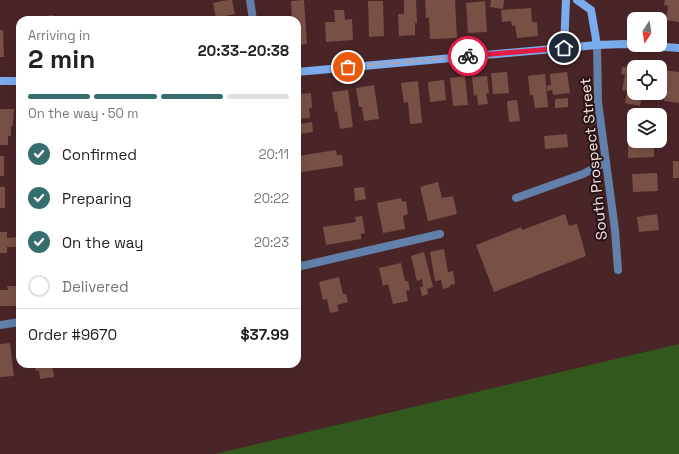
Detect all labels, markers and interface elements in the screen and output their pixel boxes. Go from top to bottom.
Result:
north arrow [627,12,667,52]
map controls [627,12,667,148]
text: Arriving in [28,27,90,44]
pin [547,31,581,65]
courier [448,36,488,76]
icon: home [553,37,575,59]
text: 20:33–20:38 [198,41,289,60]
text: 2 min [28,42,95,76]
icon: bike [457,45,479,67]
pin [331,50,365,84]
icon: bag [337,56,359,78]
button: locate [627,60,667,100]
street label: South Prospect Street [575,77,611,241]
text: On the way · 50 m [28,105,138,122]
button: layers [627,108,667,148]
icon: check [28,143,50,165]
text: Confirmed [62,145,137,164]
text: 20:11 [259,146,289,163]
icon: check [28,187,50,209]
text: Preparing [62,189,132,208]
text: 20:22 [254,190,289,207]
icon: check [28,231,50,253]
text: On the way [62,233,143,252]
text: 20:23 [254,234,289,251]
text: Delivered [62,277,129,296]
text: Order #9670 [28,325,117,344]
text: $37.99 [241,325,289,344]

